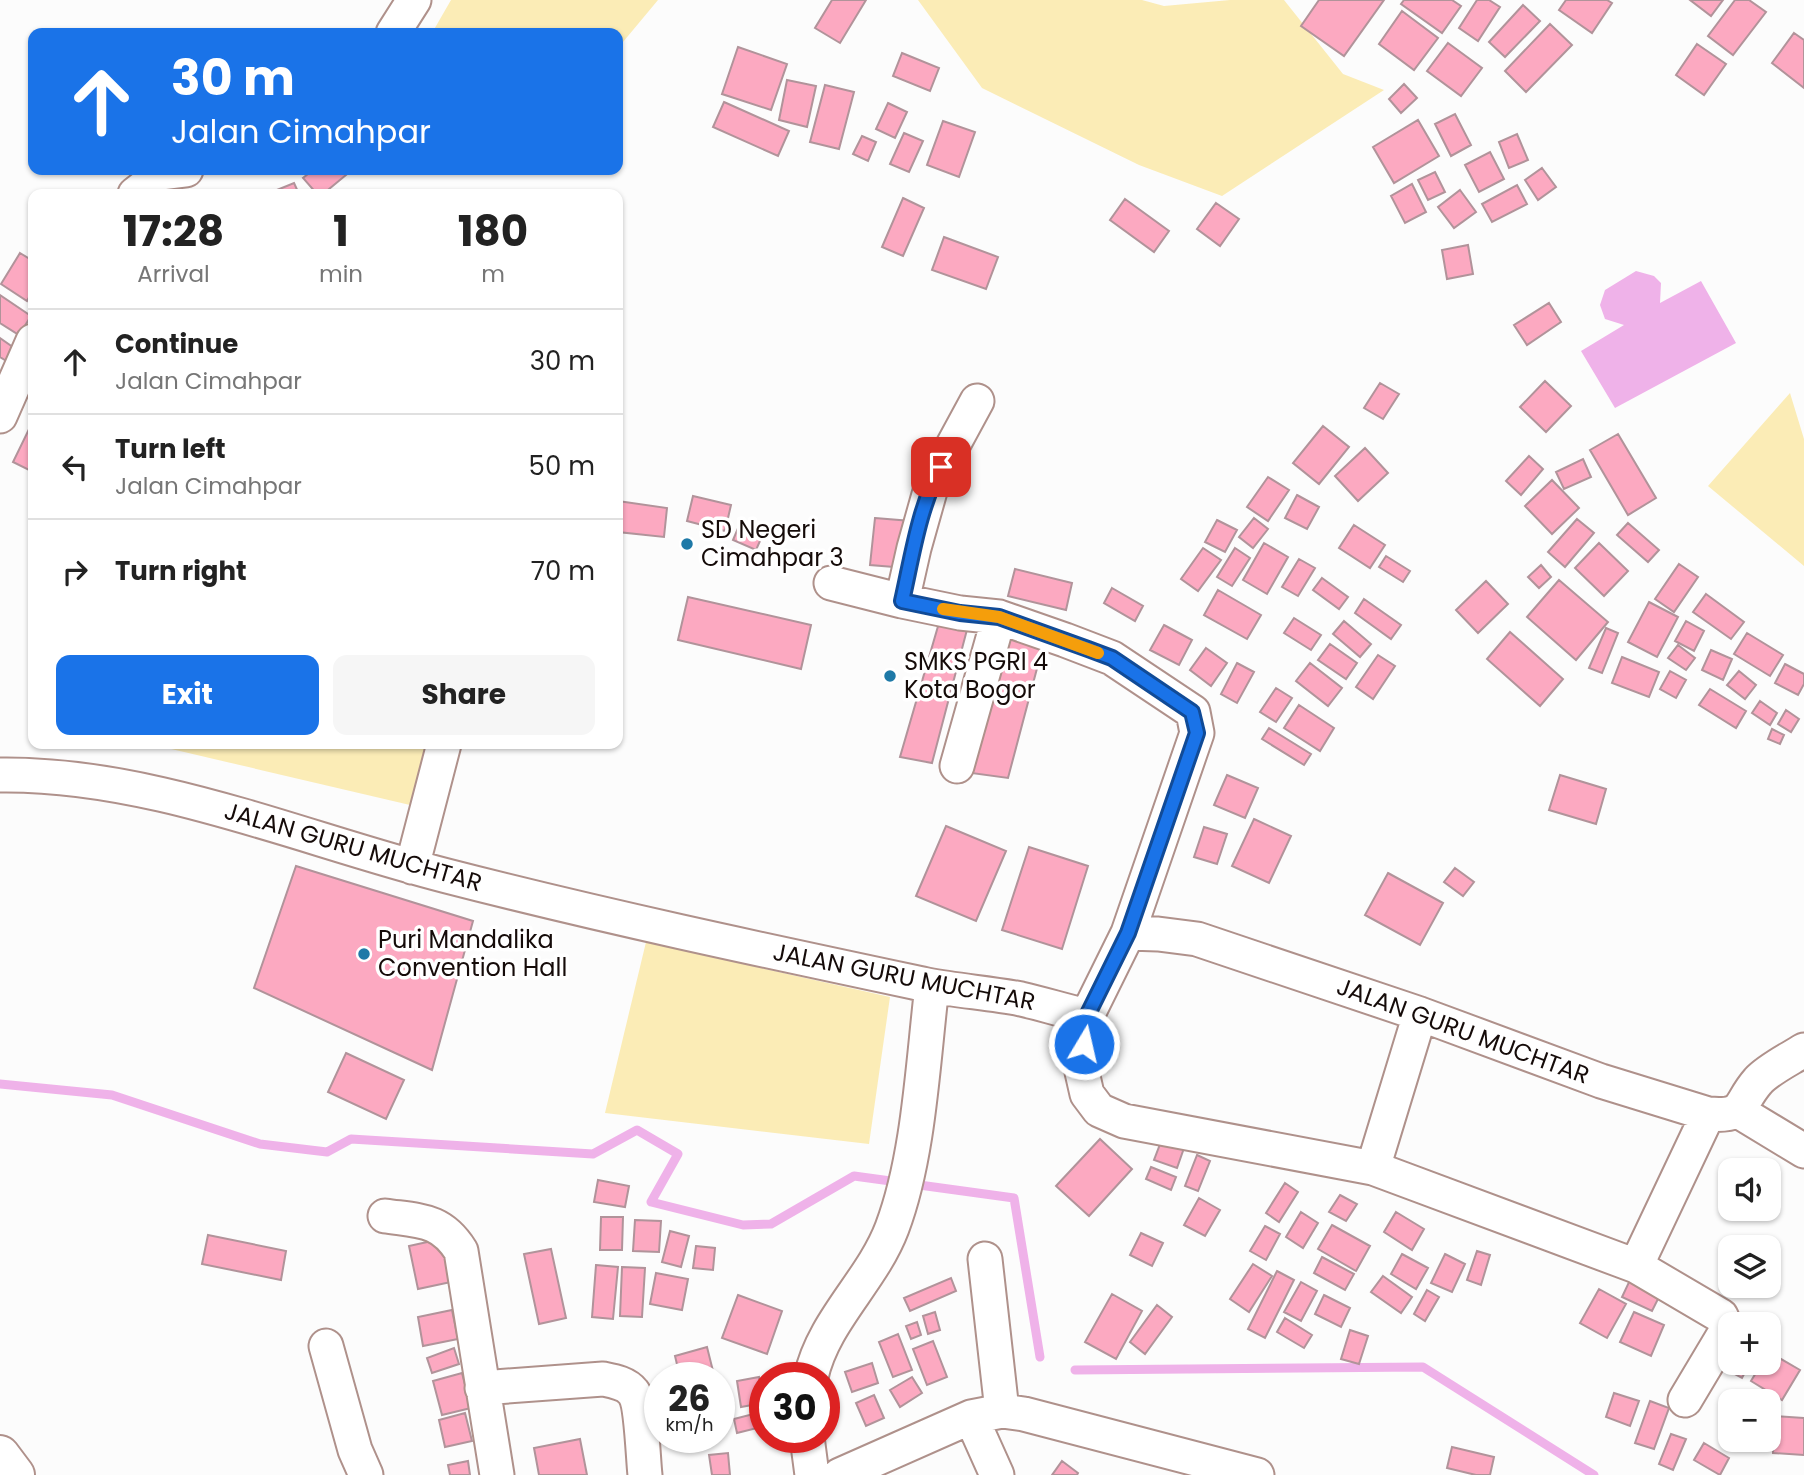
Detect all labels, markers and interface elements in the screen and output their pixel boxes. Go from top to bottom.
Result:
text: 30 m [171,44,295,112]
icon: ahead [56,56,147,147]
text: Jalan Cimahpar [171,109,431,154]
text: 17:28 [123,202,224,261]
text: 1 [333,202,349,261]
text: 180 [458,202,528,261]
text: Arrival [137,258,210,290]
text: min [319,258,363,290]
text: m [481,258,505,290]
text: Continue [115,326,238,362]
icon: ahead [56,343,94,381]
text: 30 m [530,343,595,379]
text: Jalan Cimahpar [115,365,302,397]
text: Turn left [115,431,226,467]
pin [911,437,971,497]
icon: left [56,448,94,486]
text: 50 m [529,448,595,484]
icon: arrive [922,448,960,486]
text: Jalan Cimahpar [115,470,302,502]
place label: SD Negeri Cimahpar 3 [701,513,844,574]
marker: SD Negeri Cimahpar 3 [679,536,695,552]
icon: right [56,553,94,591]
text: Turn right [115,553,247,589]
text: 70 m [531,553,595,589]
place label: SMKS PGRI 4 Kota Bogor [904,645,1048,706]
button: Exit [56,655,319,735]
button: Share [333,655,595,735]
marker: SMKS PGRI 4 Kota Bogor [882,668,898,684]
street label: JALAN GURU MUCHTAR [220,794,486,899]
place label: Puri Mandalika Convention Hall [378,923,567,984]
street label: JALAN GURU MUCHTAR [770,935,1038,1018]
marker: Puri Mandalika Convention Hall [356,946,372,962]
street label: JALAN GURU MUCHTAR [1332,969,1594,1092]
position arrow [1047,1007,1121,1081]
map controls [1718,1158,1781,1452]
button: sound [1718,1158,1781,1221]
button: layers [1718,1235,1781,1298]
button: + [1718,1312,1781,1375]
speed limit sign: 30 [749,1362,840,1453]
text: 26 [668,1374,711,1423]
button: − [1718,1389,1781,1452]
text: km/h [666,1412,713,1437]

